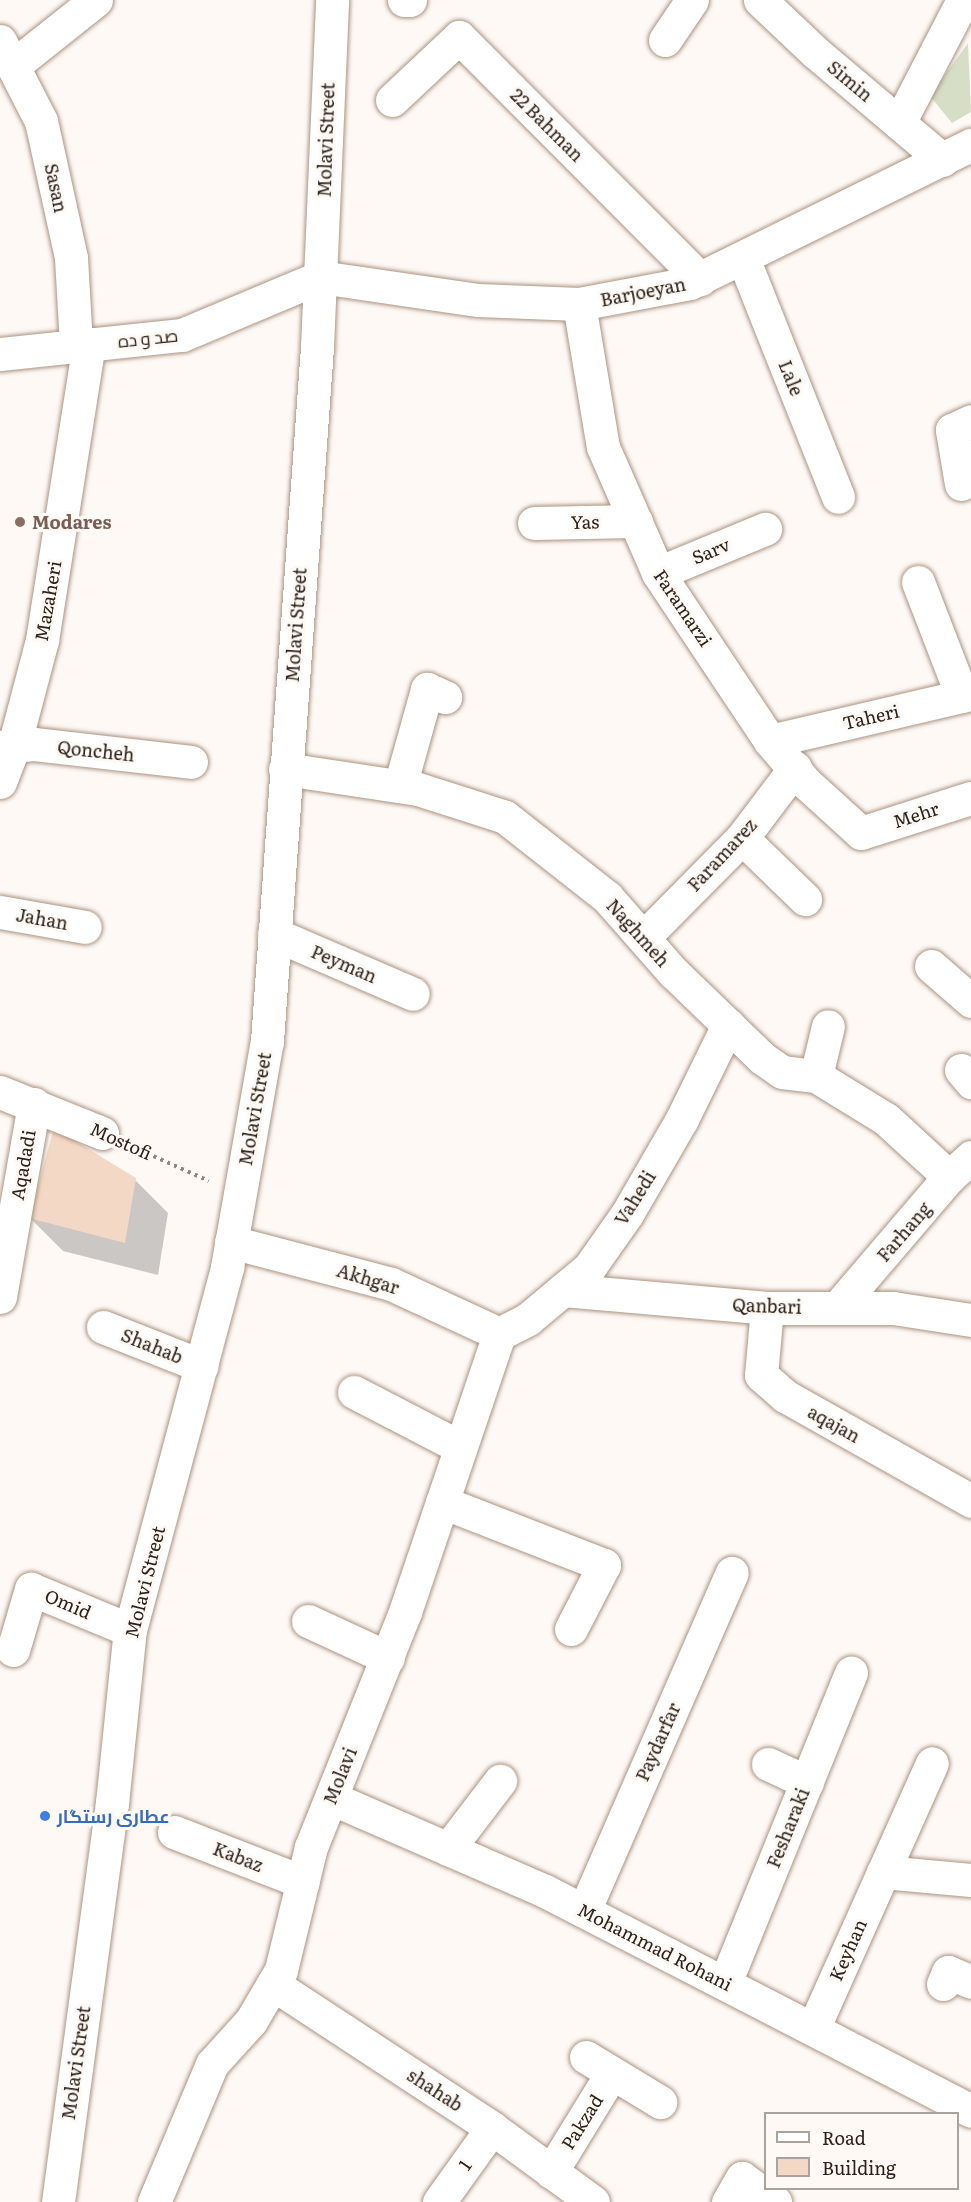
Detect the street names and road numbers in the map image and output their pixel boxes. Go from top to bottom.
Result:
street label: Simin [823,56,877,106]
street label: Molavi Street [313,82,339,198]
street label: 22 Bahman [506,84,588,166]
street label: Sasan [40,161,72,215]
street label: Barjoeyan [598,273,688,311]
street label: صد و ده [117,324,179,352]
street label: Lale [774,357,808,399]
street label: Yas [570,511,600,533]
street label: Sarv [689,533,733,569]
street label: Mazaheri [30,559,66,643]
street label: Faramarzi [649,565,717,651]
street label: Molavi Street [281,567,311,683]
street label: Taheri [841,700,901,734]
street label: Qoncheh [56,736,136,766]
street label: Mehr [890,797,942,833]
street label: Faramarez [683,814,761,896]
street label: Naghmeh [602,895,674,971]
street label: Jahan [14,904,70,934]
street label: Peyman [308,941,380,987]
street label: Molavi Street [234,1051,276,1167]
street label: Mostofi [87,1118,155,1164]
street label: Aqadadi [6,1128,40,1202]
street label: Vahedi [610,1167,660,1229]
street label: Farhang [872,1198,936,1266]
street label: Akhgar [334,1259,402,1299]
street label: Qanbari [732,1294,802,1318]
street label: Shahab [118,1324,186,1368]
street label: aqajan [804,1401,864,1447]
street label: Molavi Street [121,1524,169,1640]
street label: Omid [42,1585,94,1623]
street label: Paydarfar [631,1699,685,1785]
street label: Molavi [319,1744,361,1808]
street label: Fesharaki [762,1785,814,1871]
street label: Kabaz [210,1838,266,1876]
street label: Mohammad Rohani [574,1899,736,1995]
street label: Keyhan [825,1916,871,1984]
street label: Molavi Street [57,2005,95,2121]
street label: shahab [403,2064,467,2116]
street label: Pakzad [557,2090,607,2154]
street label: 1 [454,2156,476,2174]

